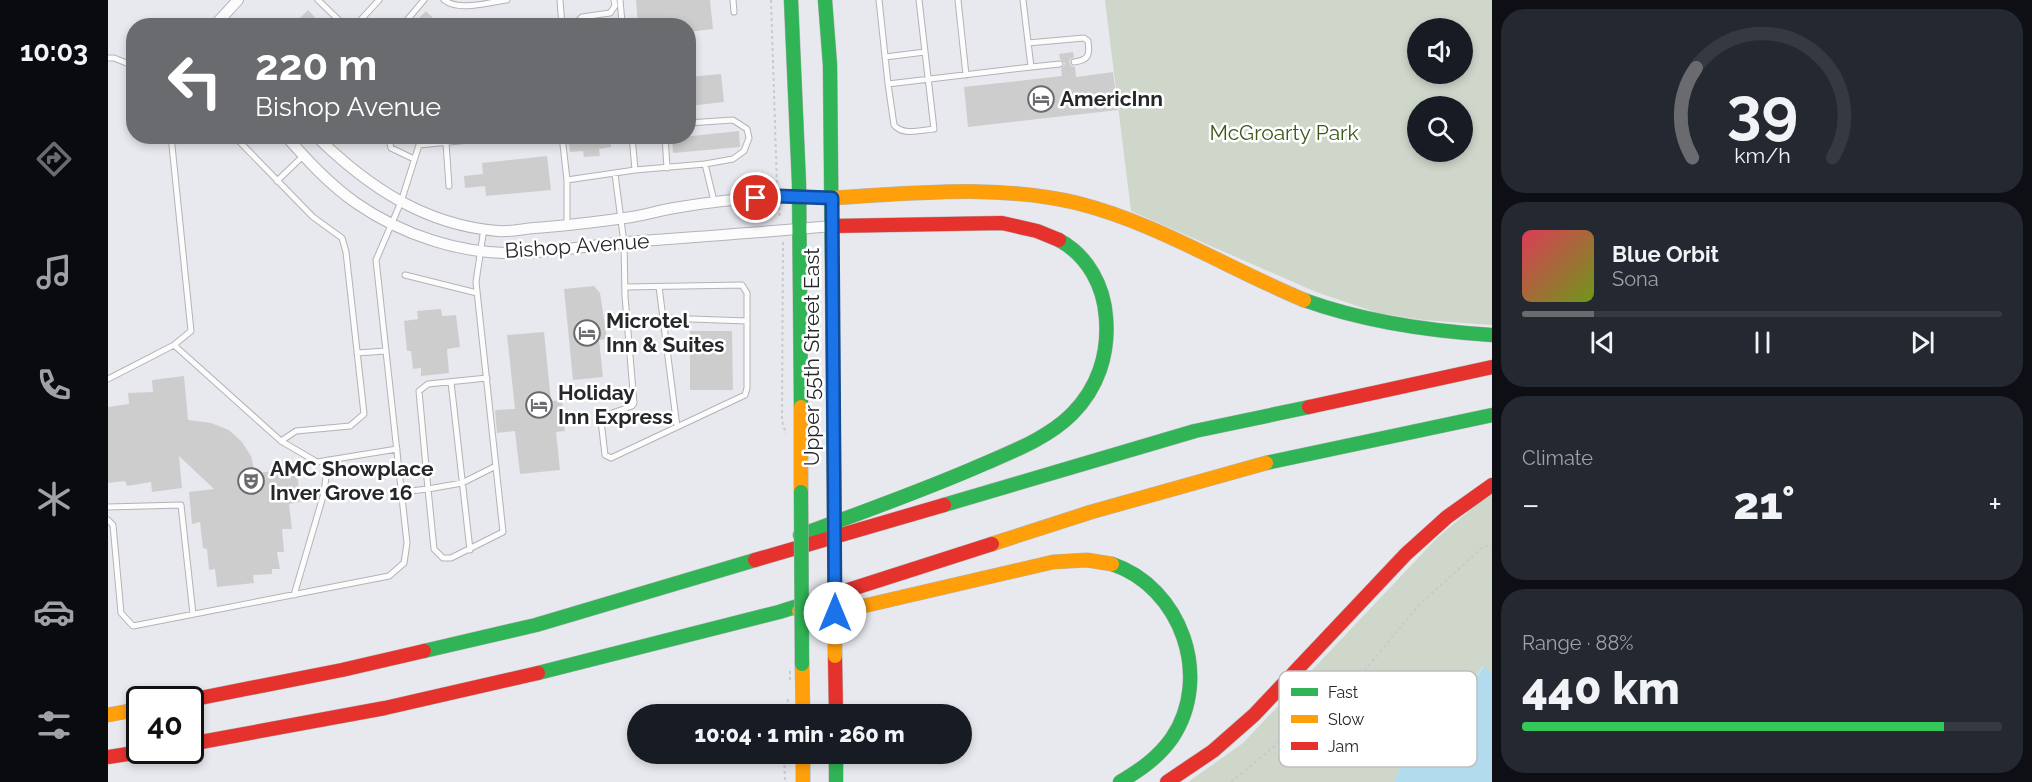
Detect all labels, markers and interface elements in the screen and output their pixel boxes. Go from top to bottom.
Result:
map controls [1407,18,1473,162]
button: sound [1407,18,1473,84]
text: 10:03 [20,36,88,67]
text: 220 m [255,41,377,90]
icon: left [156,42,234,120]
text: 39 [1726,73,1798,147]
hotel icon: AmericInn [1026,84,1056,114]
place label: AmericInn [1060,86,1163,111]
text: Bishop Avenue [255,91,441,122]
button: search [1407,96,1473,162]
park label: McGroarty Park [1209,120,1359,145]
icon: directions [33,138,75,180]
text: km/h [1734,144,1790,169]
pin [730,172,781,223]
icon: arrive [739,181,772,214]
street label: Bishop Avenue [504,228,650,263]
text: Blue Orbit [1612,241,1719,267]
street label: Upper 55th Street East [799,248,824,466]
icon: music [33,251,75,293]
text: Sona [1612,267,1659,291]
place label: Microtel Inn & Suites [606,308,724,357]
hotel icon: Microtel Inn & Suites [572,318,602,348]
icon: previous [1586,326,1619,359]
icon: pause [1746,326,1779,359]
icon: next [1906,326,1939,359]
icon: phone [33,364,75,406]
place label: Holiday Inn Express [558,380,673,429]
hotel icon: Holiday Inn Express [524,390,554,420]
text: Climate [1522,446,1593,470]
place label: AMC Showplace Inver Grove 16 [270,456,434,505]
theatre icon: AMC Showplace Inver Grove 16 [236,466,266,496]
text: 21° [1733,477,1795,530]
icon: climate [33,478,75,520]
text: − [1522,485,1540,524]
text: + [1988,485,2002,524]
position arrow [803,581,867,645]
icon: car [33,591,75,633]
text: Range · 88% [1522,631,1634,655]
text: 440 km [1522,662,1680,715]
legend [1279,671,1477,767]
text: Fast [1328,683,1359,702]
speed limit sign: 40 [126,686,204,764]
icon: filters [33,704,75,746]
text: Slow [1328,710,1364,729]
text: 10:04 · 1 min · 260 m [694,721,905,747]
text: Jam [1328,737,1359,756]

